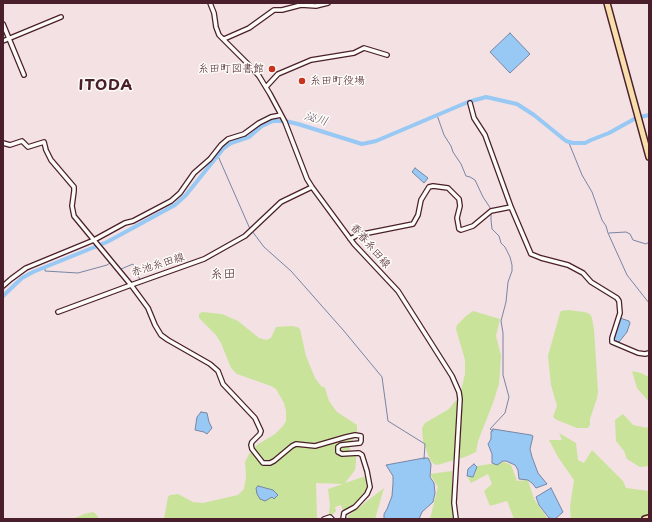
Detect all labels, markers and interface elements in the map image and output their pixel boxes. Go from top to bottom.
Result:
place label: 糸田町図書館 [198,62,264,76]
marker: 糸田町図書館 [267,64,277,74]
place label: 糸田町役場 [310,74,365,88]
marker: 糸田町役場 [297,76,307,86]
district label: ITODA [79,77,133,95]
water label: 泌川 [302,109,330,129]
street label: 香春糸田線 [347,221,393,271]
street label: 赤池糸田線 [130,251,186,279]
district label: 糸田 [210,266,236,282]

